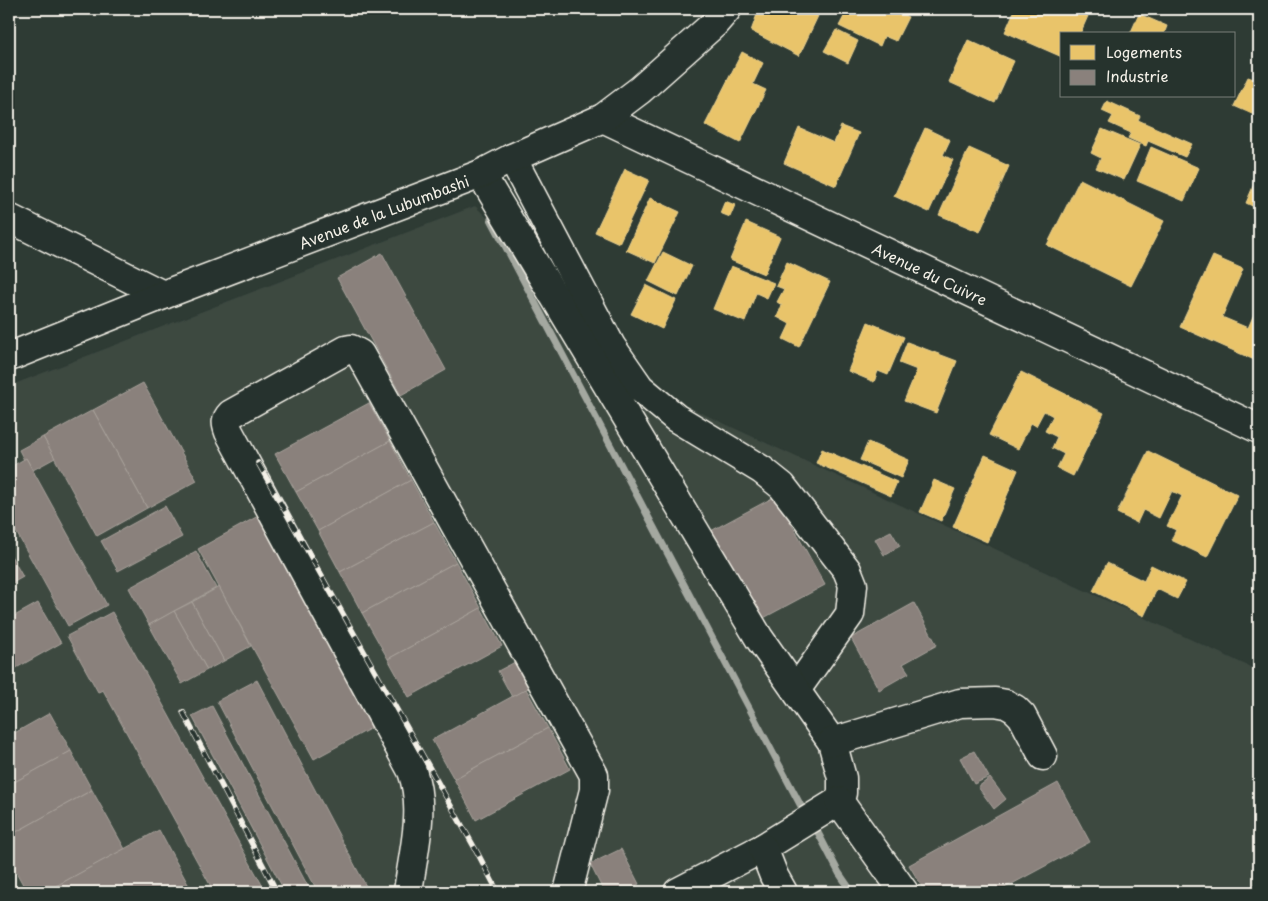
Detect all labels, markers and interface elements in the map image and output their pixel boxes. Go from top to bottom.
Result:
legend [1060,32,1236,98]
text: Logements [1106,40,1182,63]
text: Industrie [1106,64,1168,87]
street label: Avenue de la Lubumbashi [295,168,472,254]
street label: Avenue du Cuivre [869,236,991,310]

